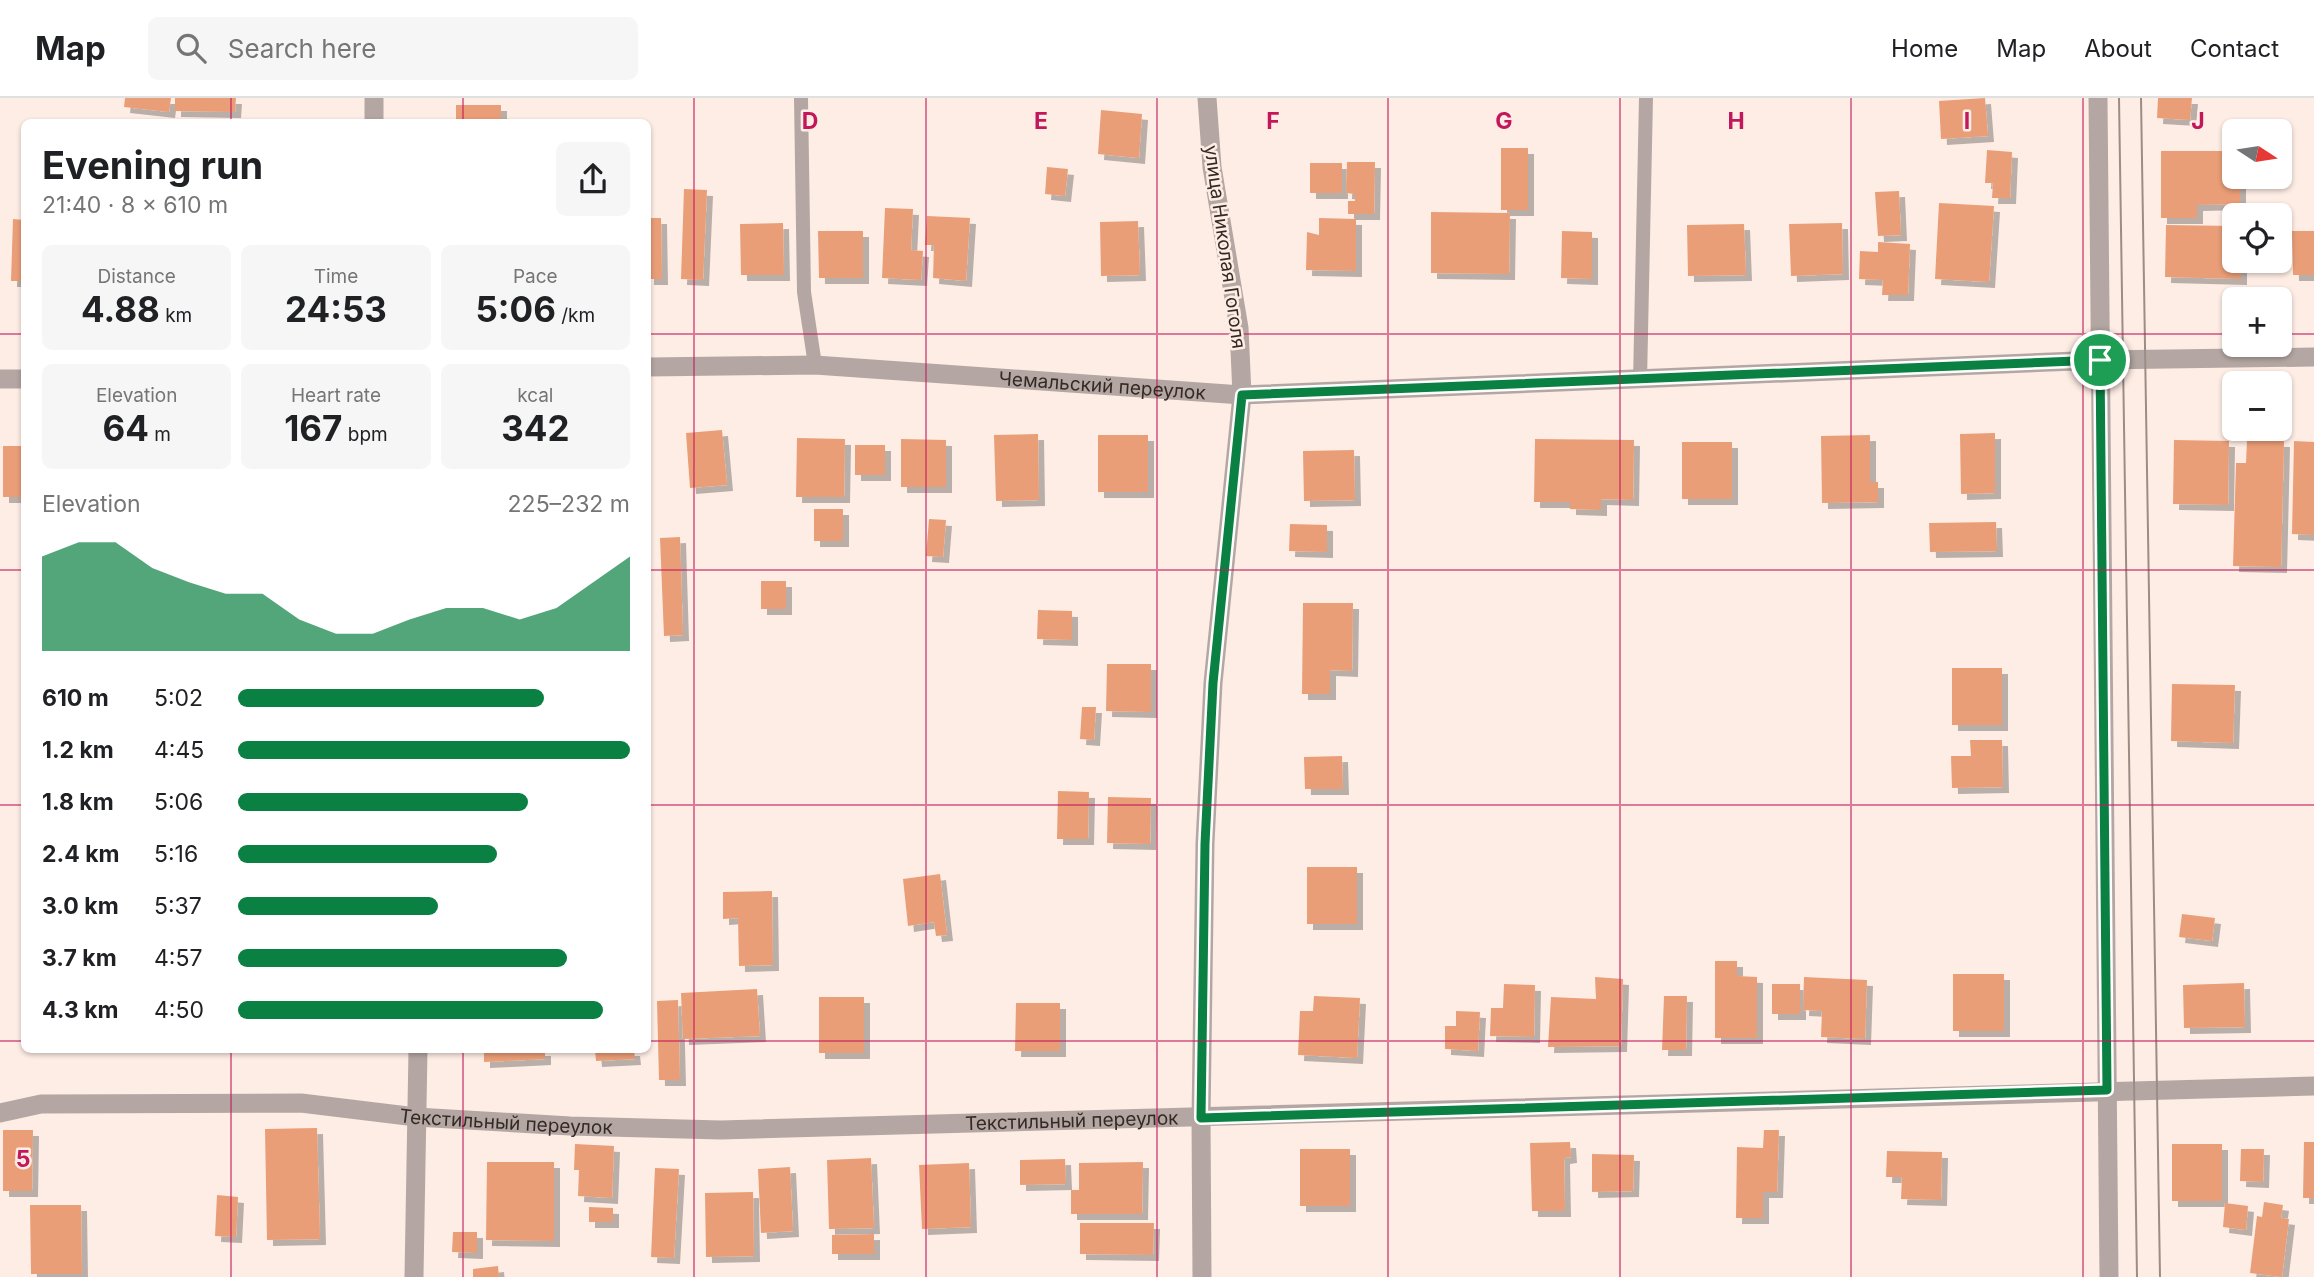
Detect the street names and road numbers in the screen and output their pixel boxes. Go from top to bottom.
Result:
street label: улица Николая Гоголя [1199,144,1251,350]
street label: Чемальский переулок [998,366,1207,404]
street label: Текстильный переулок [398,1104,614,1139]
street label: Текстильный переулок [965,1106,1179,1135]

